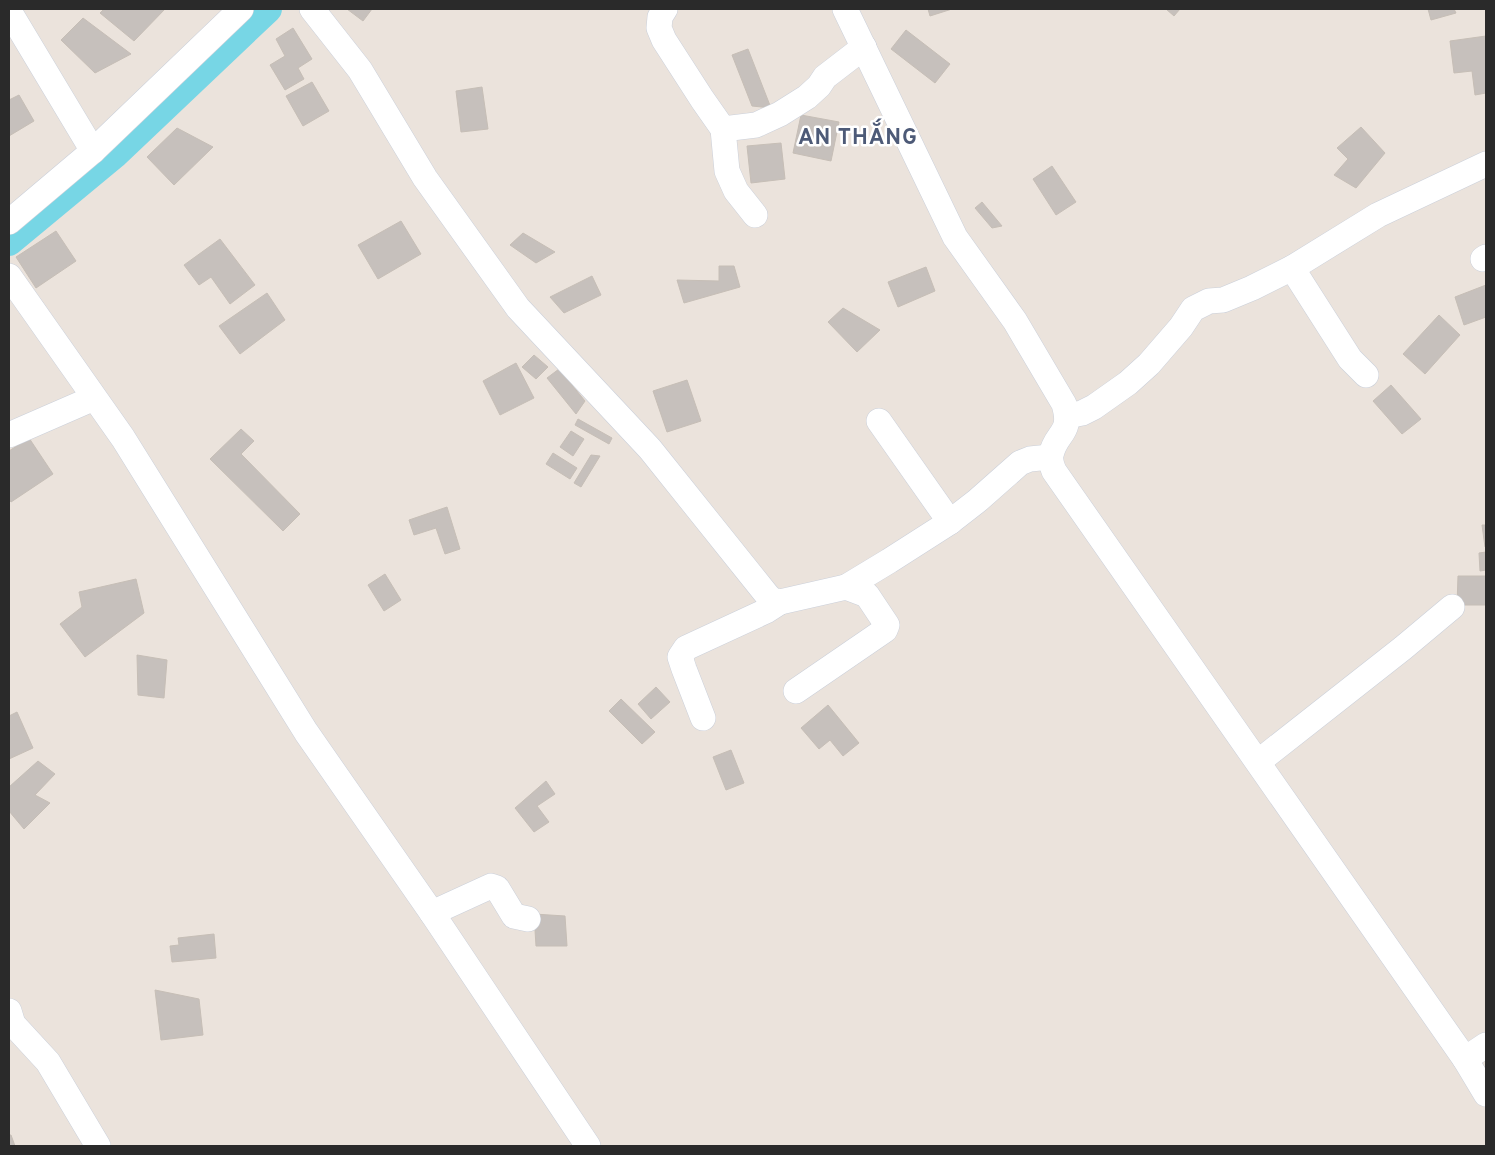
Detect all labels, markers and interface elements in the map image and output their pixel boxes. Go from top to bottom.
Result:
district label: AN THẮNG [798,118,918,152]

